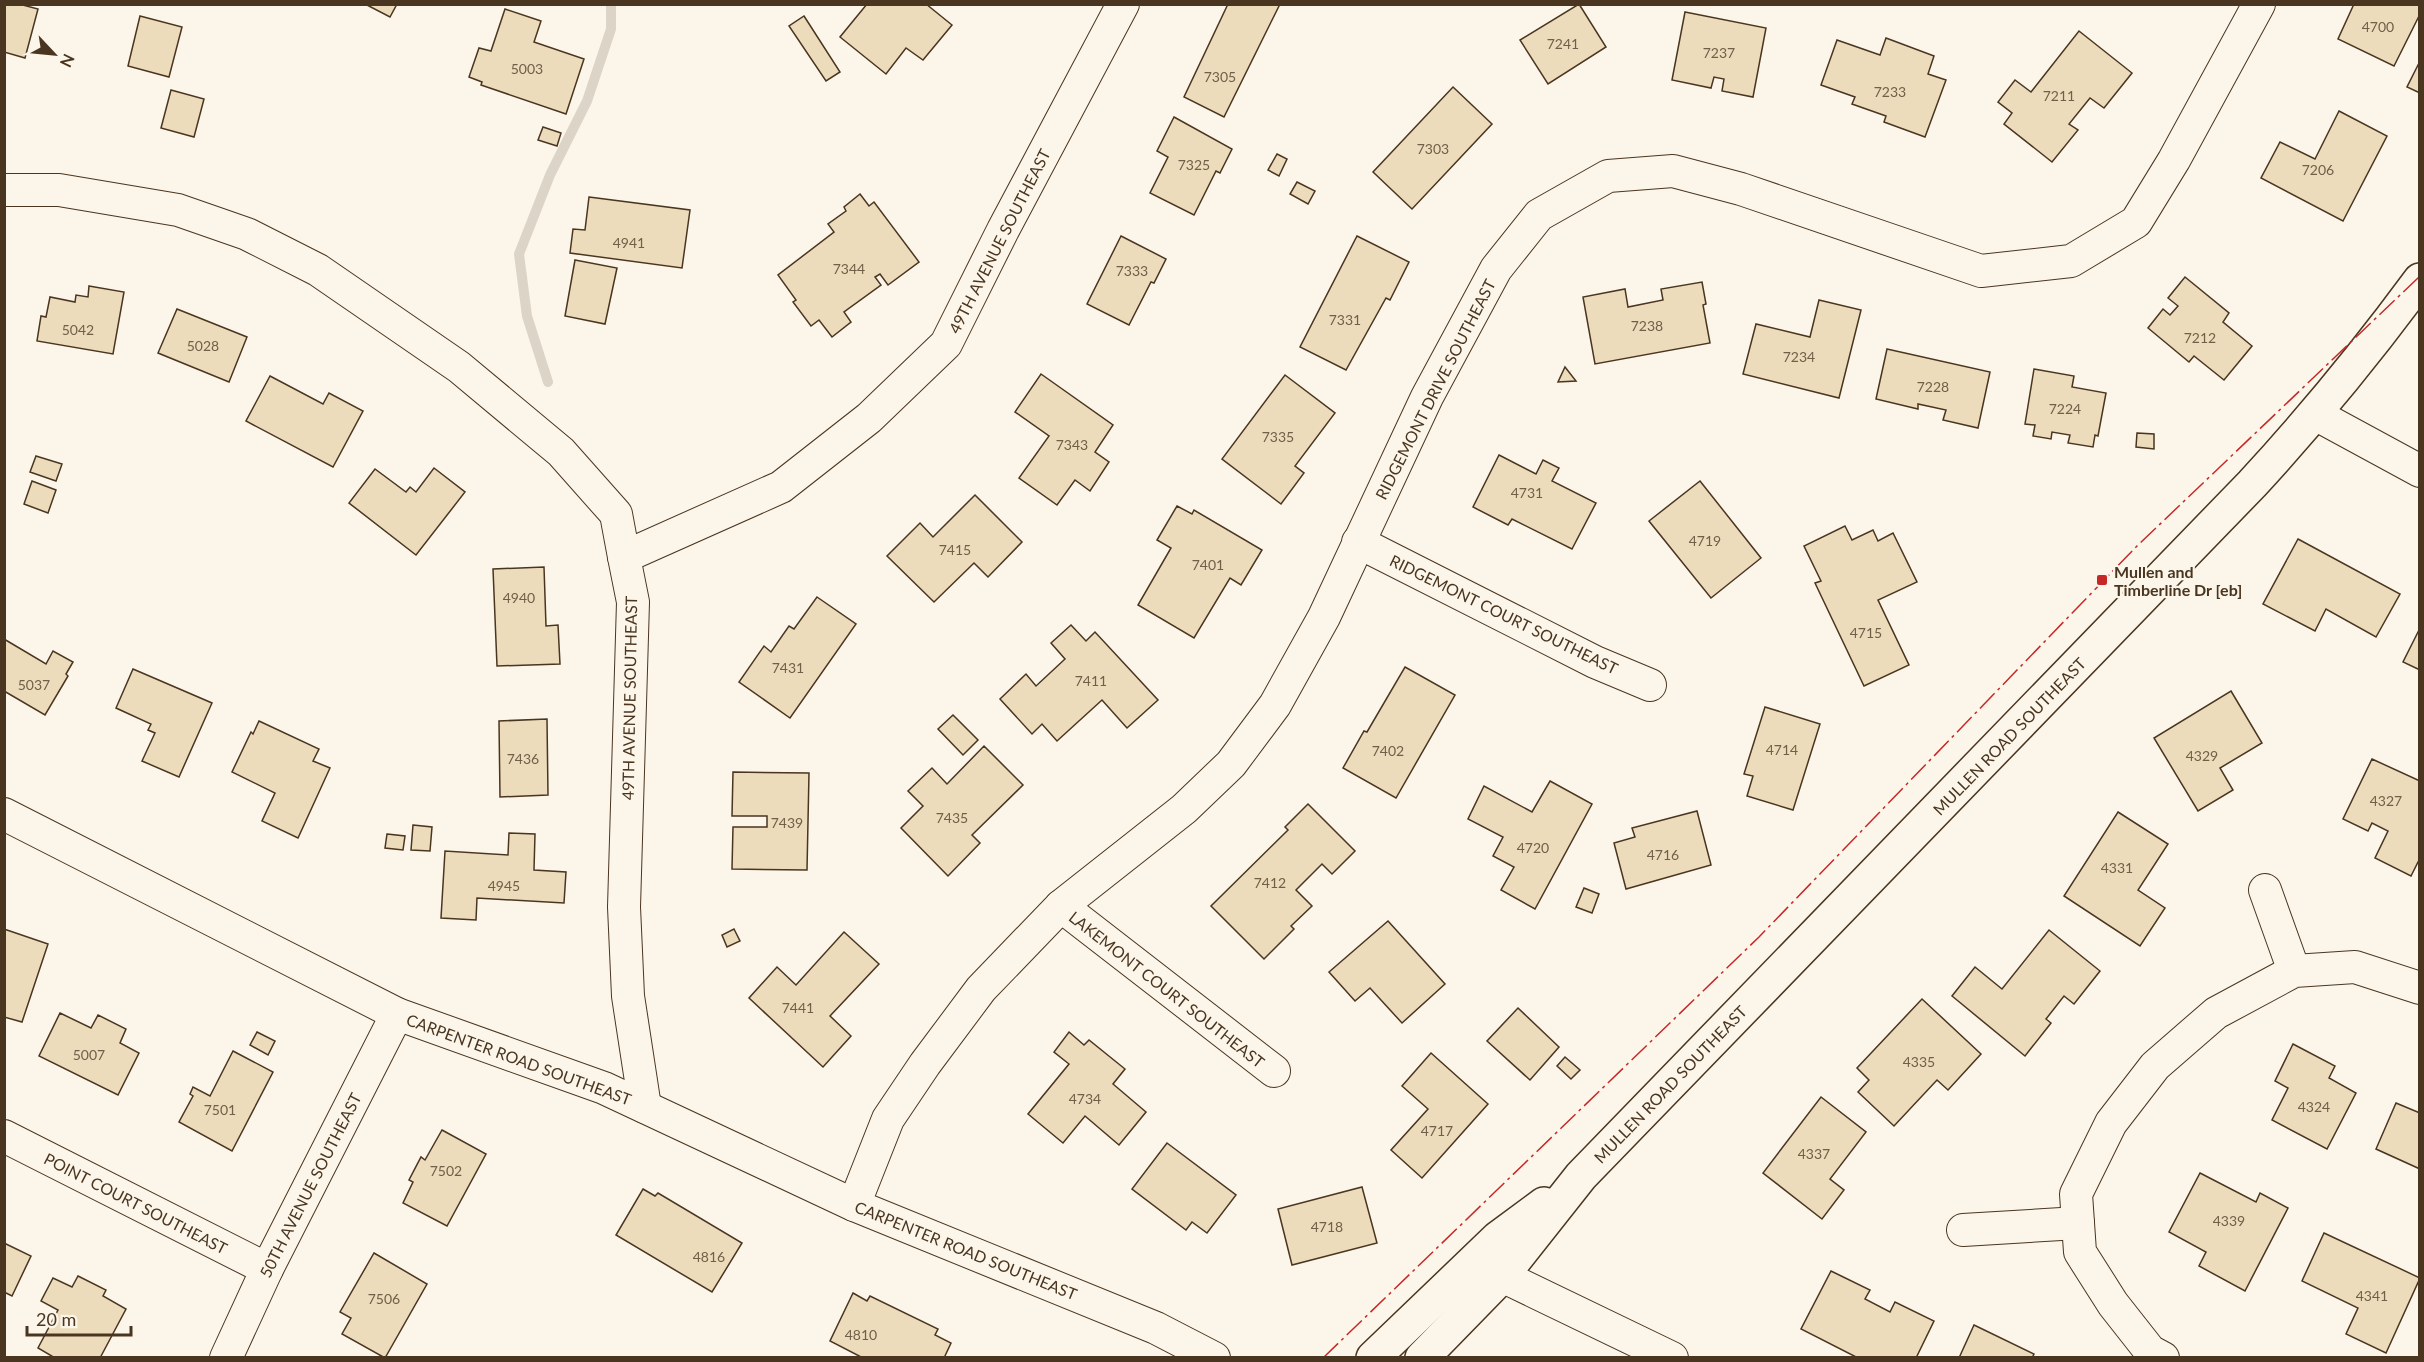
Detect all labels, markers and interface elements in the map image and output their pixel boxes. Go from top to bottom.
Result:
house number: 4700 [2362,18,2394,35]
north arrow [24,24,84,84]
house number: 7241 [1547,35,1579,52]
house number: 7237 [1703,44,1735,61]
text: N [57,51,79,70]
house number: 5003 [511,60,543,77]
house number: 7305 [1204,68,1236,85]
house number: 7233 [1874,83,1906,100]
house number: 7211 [2043,87,2075,104]
house number: 7303 [1417,140,1449,157]
street label: 49TH AVENUE SOUTHEAST [944,145,1054,336]
house number: 7325 [1178,156,1210,173]
house number: 7206 [2302,161,2334,178]
house number: 4941 [613,234,645,251]
house number: 7344 [833,260,865,277]
house number: 7333 [1116,262,1148,279]
street label: RIDGEMONT DRIVE SOUTHEAST [1371,275,1499,502]
house number: 7331 [1329,311,1361,328]
house number: 7238 [1631,317,1663,334]
house number: 5042 [62,321,94,338]
house number: 7212 [2184,329,2216,346]
house number: 5028 [187,337,219,354]
house number: 7234 [1783,348,1815,365]
house number: 7228 [1917,378,1949,395]
house number: 7224 [2049,400,2081,417]
house number: 7335 [1262,428,1294,445]
house number: 7343 [1056,436,1088,453]
house number: 4731 [1511,484,1543,501]
house number: 4719 [1689,532,1721,549]
house number: 7415 [939,541,971,558]
street label: RIDGEMONT COURT SOUTHEAST [1387,550,1622,678]
house number: 7401 [1192,556,1224,573]
place label: Mullen and Timberline Dr [eb] [2114,562,2242,599]
marker: Mullen and Timberline Dr [eb] [2095,573,2109,587]
house number: 4940 [503,589,535,606]
street label: 49TH AVENUE SOUTHEAST [618,595,640,800]
house number: 4715 [1850,624,1882,641]
street label: MULLEN ROAD SOUTHEAST [1929,653,2090,819]
house number: 7431 [772,659,804,676]
house number: 7411 [1075,672,1107,689]
house number: 5037 [18,676,50,693]
house number: 4714 [1766,741,1798,758]
house number: 7402 [1372,742,1404,759]
house number: 4329 [2186,747,2218,764]
house number: 7436 [507,750,539,767]
house number: 4327 [2370,792,2402,809]
house number: 7435 [936,809,968,826]
house number: 7439 [771,814,803,831]
house number: 4720 [1517,839,1549,856]
house number: 4716 [1647,846,1679,863]
house number: 4331 [2101,859,2133,876]
house number: 7412 [1254,874,1286,891]
house number: 4945 [488,877,520,894]
street label: LAKEMONT COURT SOUTHEAST [1066,907,1269,1072]
house number: 7441 [782,999,814,1016]
street label: MULLEN ROAD SOUTHEAST [1590,1001,1751,1167]
street label: CARPENTER ROAD SOUTHEAST [404,1009,635,1109]
house number: 5007 [73,1046,105,1063]
house number: 4335 [1903,1053,1935,1070]
street label: 50TH AVENUE SOUTHEAST [255,1089,365,1280]
house number: 4734 [1069,1090,1101,1107]
house number: 4324 [2298,1098,2330,1115]
house number: 7501 [204,1101,236,1118]
house number: 4717 [1421,1122,1453,1139]
house number: 4337 [1798,1145,1830,1162]
street label: POINT COURT SOUTHEAST [41,1148,231,1258]
house number: 7502 [430,1162,462,1179]
street label: CARPENTER ROAD SOUTHEAST [852,1197,1080,1304]
house number: 4339 [2213,1212,2245,1229]
house number: 4718 [1311,1218,1343,1235]
house number: 4816 [693,1248,725,1265]
house number: 4341 [2356,1287,2388,1304]
house number: 7506 [368,1290,400,1307]
scale bar [27,1299,130,1337]
text: 20 m [36,1308,76,1330]
house number: 4810 [845,1326,877,1343]

